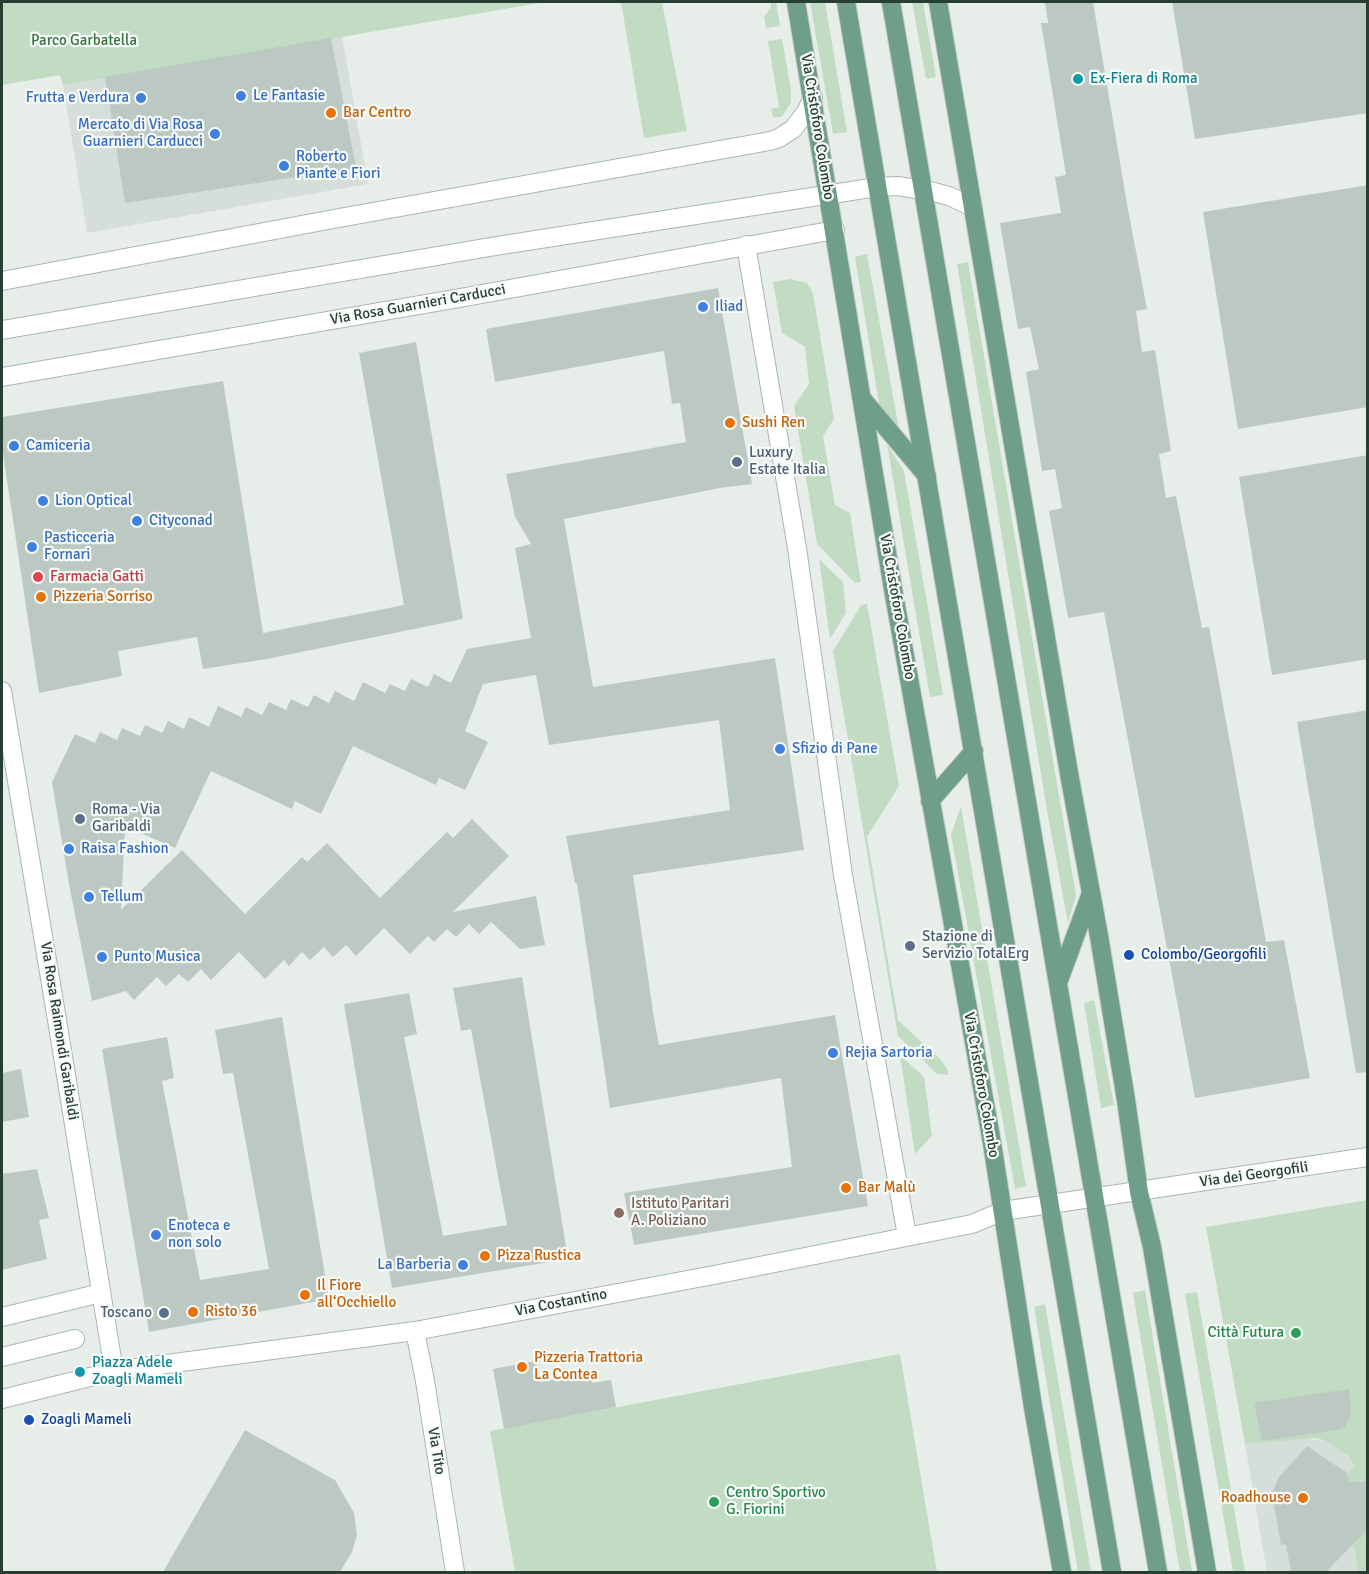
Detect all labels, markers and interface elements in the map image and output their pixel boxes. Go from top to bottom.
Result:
park label: Parco Garbatella [31,32,137,50]
street label: Via Cristoforo Colombo [797,53,837,201]
place label: Ex-Fiera di Roma [1090,70,1198,88]
marker: Ex-Fiera di Roma [1071,72,1085,86]
place label: Le Fantasie [253,87,325,105]
place label: Frutta e Verdura [26,89,129,107]
marker: Le Fantasie [234,89,248,103]
marker: Frutta e Verdura [134,91,148,105]
place label: Bar Centro [343,104,411,122]
marker: Bar Centro [324,106,338,120]
place label: Mercato di Via Rosa Guarnieri Carducci [78,116,203,151]
marker: Mercato di Via Rosa Guarnieri Carducci [208,127,222,141]
place label: Roberto Piante e Fiori [296,148,381,183]
marker: Roberto Piante e Fiori [277,159,291,173]
street label: Via Rosa Guarnieri Carducci [329,281,507,329]
place label: Iliad [715,298,743,316]
marker: Iliad [696,300,710,314]
place label: Sushi Ren [742,414,805,432]
marker: Sushi Ren [723,416,737,430]
place label: Camiceria [26,437,91,455]
marker: Camiceria [7,439,21,453]
place label: Luxury Estate Italia [749,444,826,479]
marker: Luxury Estate Italia [730,455,744,469]
place label: Lion Optical [55,492,132,510]
marker: Lion Optical [36,494,50,508]
place label: Cityconad [149,512,213,530]
marker: Cityconad [130,514,144,528]
place label: Pasticceria Fornari [44,529,115,564]
street label: Via Cristoforo Colombo [875,533,919,681]
marker: Pasticceria Fornari [25,540,39,554]
place label: Farmacia Gatti [50,568,144,586]
marker: Farmacia Gatti [31,570,45,584]
place label: Pizzeria Sorriso [53,588,153,606]
marker: Pizzeria Sorriso [34,590,48,604]
place label: Sfizio di Pane [792,740,878,758]
marker: Sfizio di Pane [773,742,787,756]
place label: Roma - Via Garibaldi [92,801,160,836]
marker: Roma - Via Garibaldi [73,812,87,826]
place label: Raisa Fashion [81,840,169,858]
marker: Raisa Fashion [62,842,76,856]
place label: Tellum [101,888,143,906]
marker: Tellum [82,890,96,904]
place label: Stazione di Servizio TotalErg [922,928,1029,963]
marker: Stazione di Servizio TotalErg [903,939,917,953]
street label: Via Rosa Raimondi Garibaldi [36,941,82,1121]
place label: Colombo/Georgofili [1141,946,1266,964]
place label: Punto Musica [114,948,201,966]
marker: Colombo/Georgofili [1122,948,1136,962]
marker: Punto Musica [95,950,109,964]
street label: Via Cristoforo Colombo [959,1011,1003,1159]
place label: Rejia Sartoria [845,1044,933,1062]
marker: Rejia Sartoria [826,1046,840,1060]
street label: Via dei Georgofili [1199,1158,1309,1192]
place label: Bar Malù [858,1179,916,1197]
marker: Bar Malù [839,1181,853,1195]
place label: Istituto Paritari A. Poliziano [631,1195,729,1230]
marker: Istituto Paritari A. Poliziano [612,1206,626,1220]
place label: Enoteca e non solo [168,1217,230,1252]
marker: Enoteca e non solo [149,1228,163,1242]
place label: Pizza Rustica [497,1247,581,1265]
marker: Pizza Rustica [478,1249,492,1263]
place label: La Barberia [377,1256,451,1274]
marker: La Barberia [456,1258,470,1272]
place label: Il Fiore all‘Occhiello [317,1277,396,1312]
street label: Via Costantino [513,1285,609,1321]
marker: Il Fiore all‘Occhiello [298,1288,312,1302]
place label: Risto 36 [205,1303,257,1321]
place label: Toscano [101,1304,152,1322]
marker: Risto 36 [186,1305,200,1319]
marker: Toscano [157,1306,171,1320]
place label: Città Futura [1207,1324,1284,1342]
marker: Città Futura [1289,1326,1303,1340]
place label: Pizzeria Trattoria La Contea [534,1349,643,1384]
place label: Piazza Adele Zoagli Mameli [92,1354,183,1389]
marker: Pizzeria Trattoria La Contea [515,1360,529,1374]
marker: Piazza Adele Zoagli Mameli [73,1365,87,1379]
place label: Zoagli Mameli [41,1411,132,1429]
marker: Zoagli Mameli [22,1413,36,1427]
street label: Via Tito [423,1426,449,1476]
place label: Centro Sportivo G. Fiorini [726,1484,826,1519]
place label: Roadhouse [1221,1489,1291,1507]
marker: Roadhouse [1296,1491,1310,1505]
marker: Centro Sportivo G. Fiorini [707,1495,721,1509]

